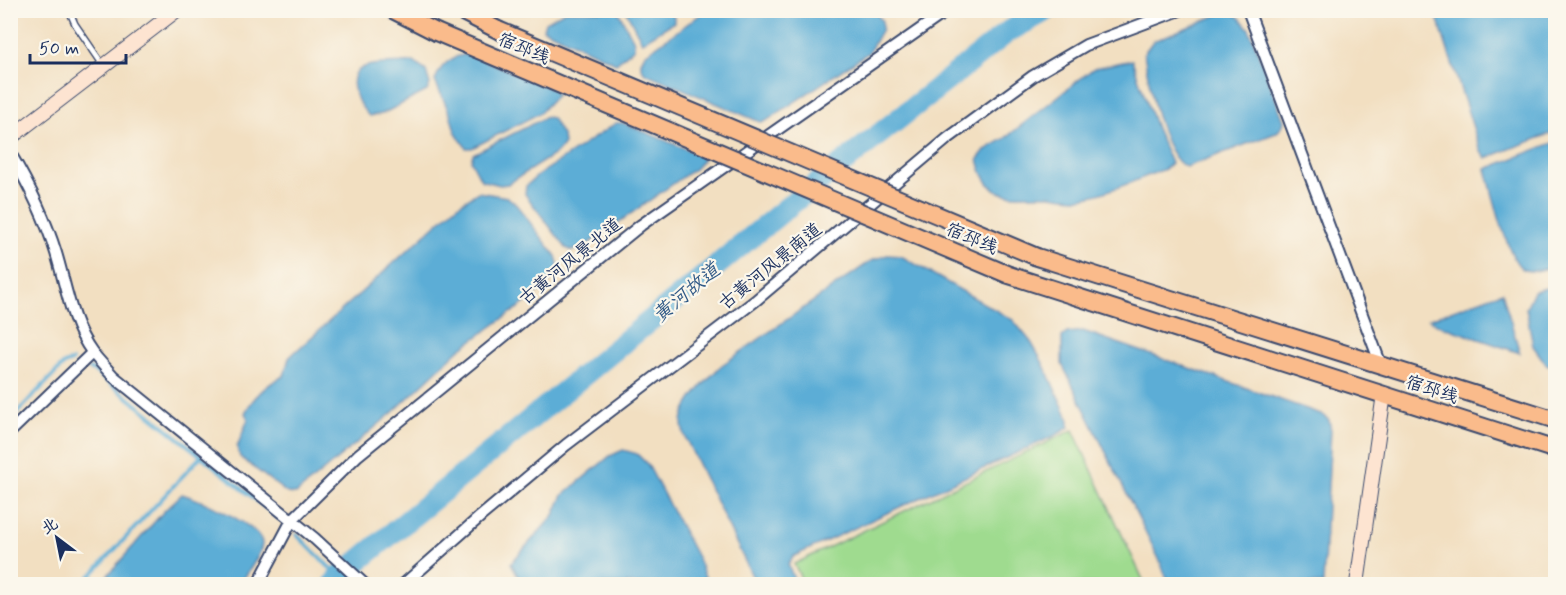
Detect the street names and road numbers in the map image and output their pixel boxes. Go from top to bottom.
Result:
street label: 宿邳线 [494,27,553,71]
street label: 古黄河风景北道 [514,213,627,311]
street label: 宿邳线 [942,217,1001,261]
street label: 古黄河风景南道 [714,218,827,316]
street label: 宿邳线 [1402,370,1461,410]

